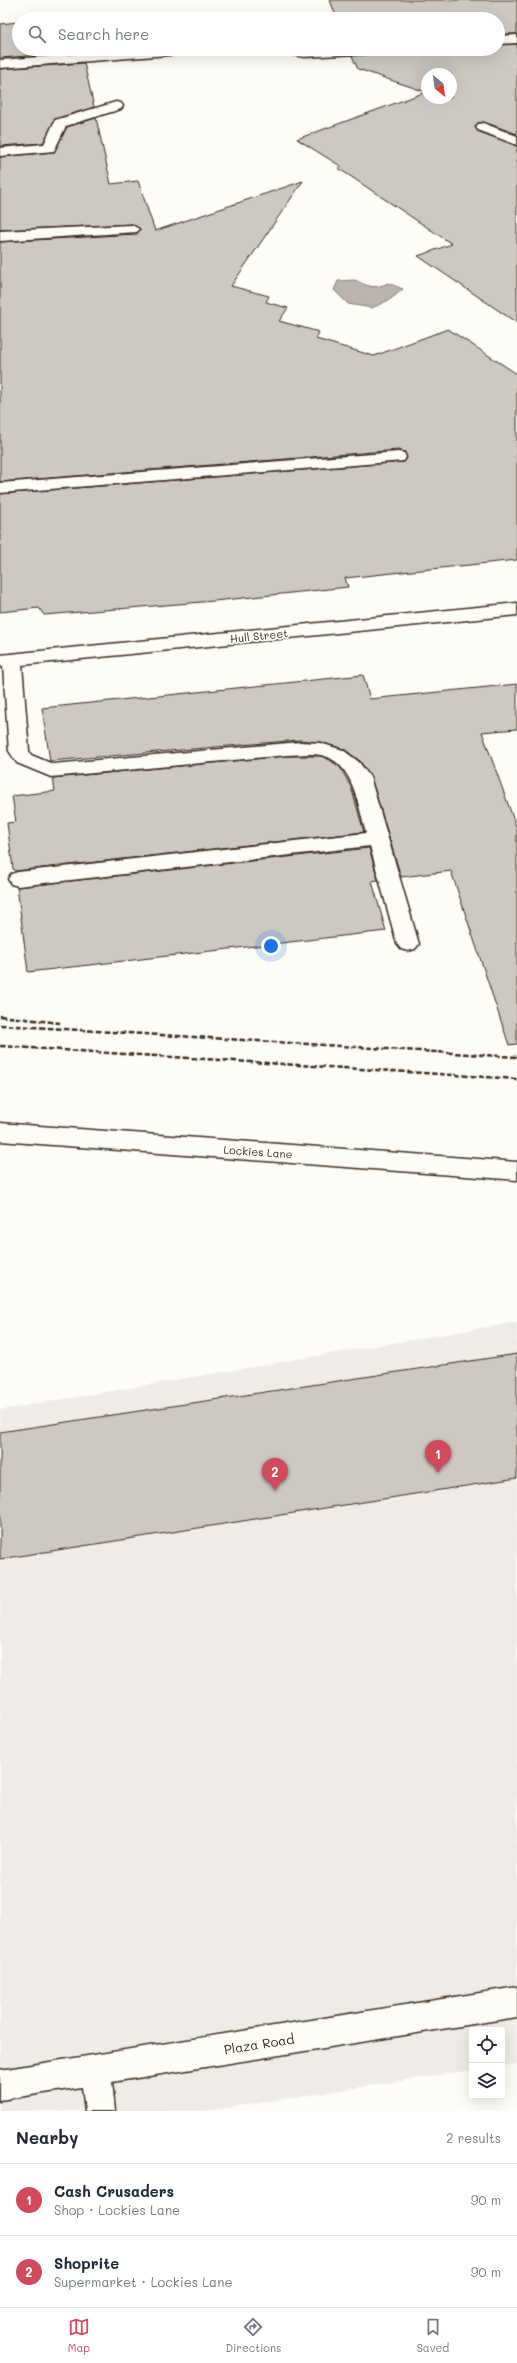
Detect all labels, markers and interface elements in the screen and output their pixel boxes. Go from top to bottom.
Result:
search box [12,12,505,56]
icon: search [26,23,48,45]
text: Search here [58,24,149,44]
north arrow [421,68,457,104]
street label: Hull Street [229,625,289,646]
your location [261,936,281,956]
street label: Lockies Lane [223,1142,293,1161]
pin: 1 [425,1440,451,1473]
pin: 2 [262,1458,288,1491]
map controls [469,2027,505,2099]
button: locate [469,2027,505,2063]
street label: Plaza Road [222,2030,295,2057]
button: layers [469,2063,505,2099]
text: Nearby [16,2126,78,2148]
text: 2 results [446,2129,501,2146]
text: Cash Crusaders [54,2181,174,2201]
text: 1 [26,2191,32,2208]
text: 90 m [471,2191,501,2208]
text: Shop · Lockies Lane [54,2201,180,2218]
text: Shoprite [54,2253,119,2273]
text: 2 [25,2263,33,2280]
text: 90 m [471,2263,501,2280]
text: Supermarket · Lockies Lane [54,2273,232,2290]
tab: Map [68,2316,90,2355]
tab: Directions [225,2316,281,2355]
tab: Saved [417,2316,449,2355]

